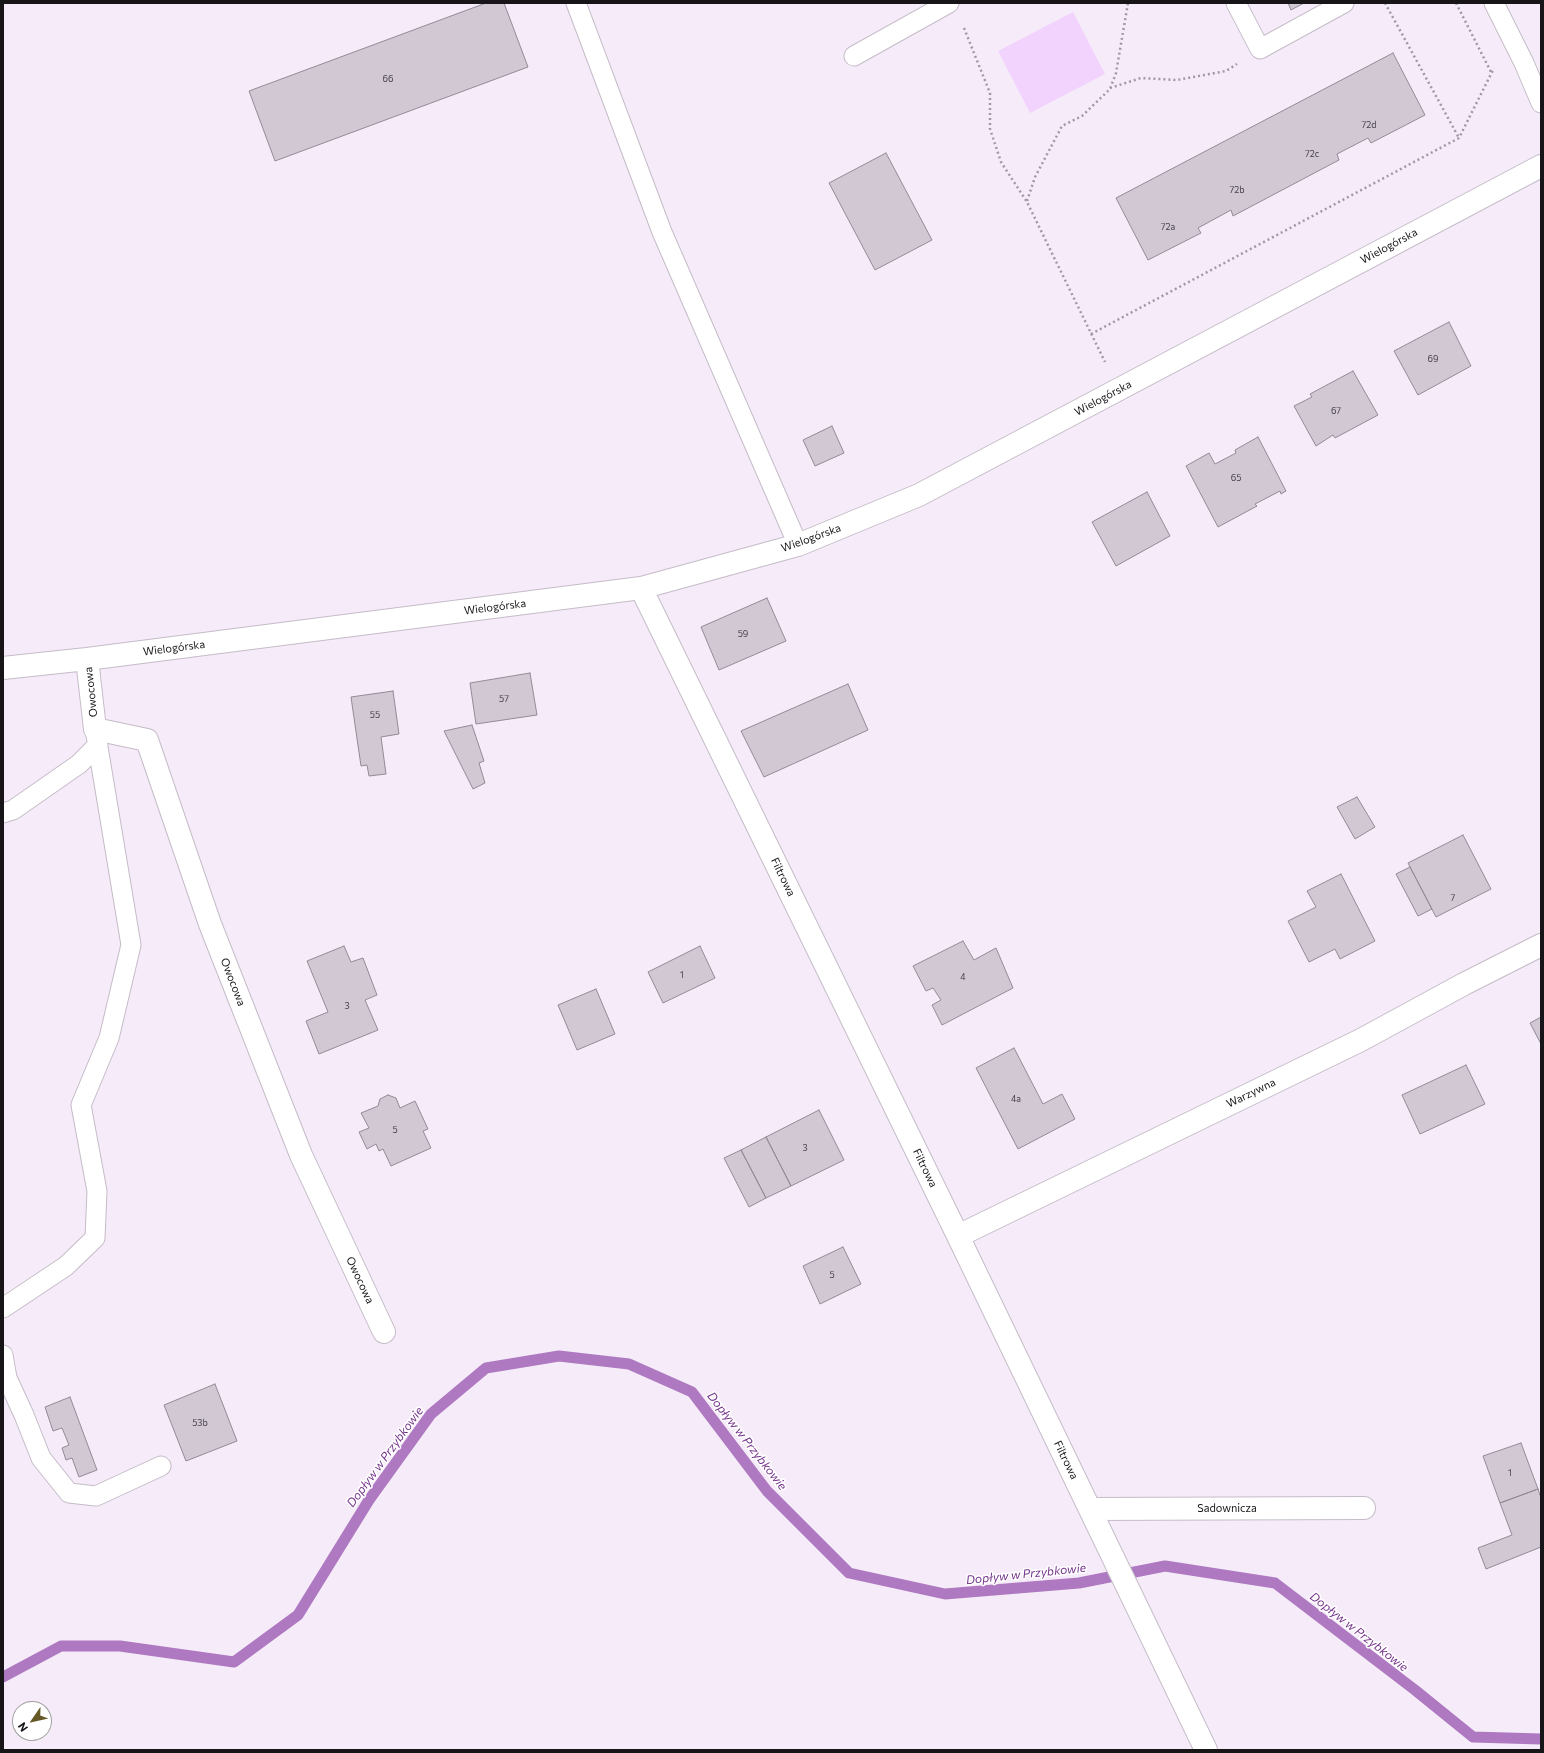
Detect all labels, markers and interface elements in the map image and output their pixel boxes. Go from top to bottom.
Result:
house number: 66 [383,74,393,84]
house number: 72d [1362,120,1376,130]
house number: 72c [1305,149,1319,159]
house number: 72b [1229,185,1245,195]
house number: 72a [1161,222,1175,232]
street label: Wielogórska [1358,225,1420,267]
house number: 69 [1428,354,1438,364]
street label: Wielogórska [1072,377,1134,419]
house number: 67 [1331,406,1341,416]
house number: 65 [1231,473,1241,483]
street label: Wielogórska [779,521,843,555]
street label: Wielogórska [463,597,527,617]
house number: 59 [738,629,748,639]
street label: Wielogórska [142,638,206,658]
street label: Owocowa [82,666,100,718]
house number: 57 [499,694,509,704]
house number: 55 [370,710,380,720]
street label: Filtrowa [768,855,798,899]
house number: 7 [1451,893,1455,903]
street label: Owocowa [218,956,248,1008]
house number: 1 [680,970,684,980]
house number: 4 [960,972,966,982]
house number: 3 [344,1001,350,1011]
street label: Warzywna [1224,1075,1278,1111]
house number: 4a [1011,1094,1021,1104]
house number: 5 [392,1125,398,1135]
house number: 3 [802,1143,808,1153]
street label: Filtrowa [910,1146,940,1190]
street label: Owocowa [343,1254,377,1306]
house number: 5 [829,1270,835,1280]
water label: Dopływ w Przybkowie [704,1389,790,1493]
water label: Dopływ w Przybkowie [344,1404,426,1510]
house number: 53b [192,1418,208,1428]
street label: Filtrowa [1051,1438,1081,1482]
house number: 1 [1508,1468,1512,1478]
street label: Sadownicza [1197,1501,1257,1515]
water label: Dopływ w Przybkowie [965,1561,1087,1587]
water label: Dopływ w Przybkowie [1307,1589,1411,1675]
north arrow [12,1701,52,1741]
text: N [15,1720,30,1734]

